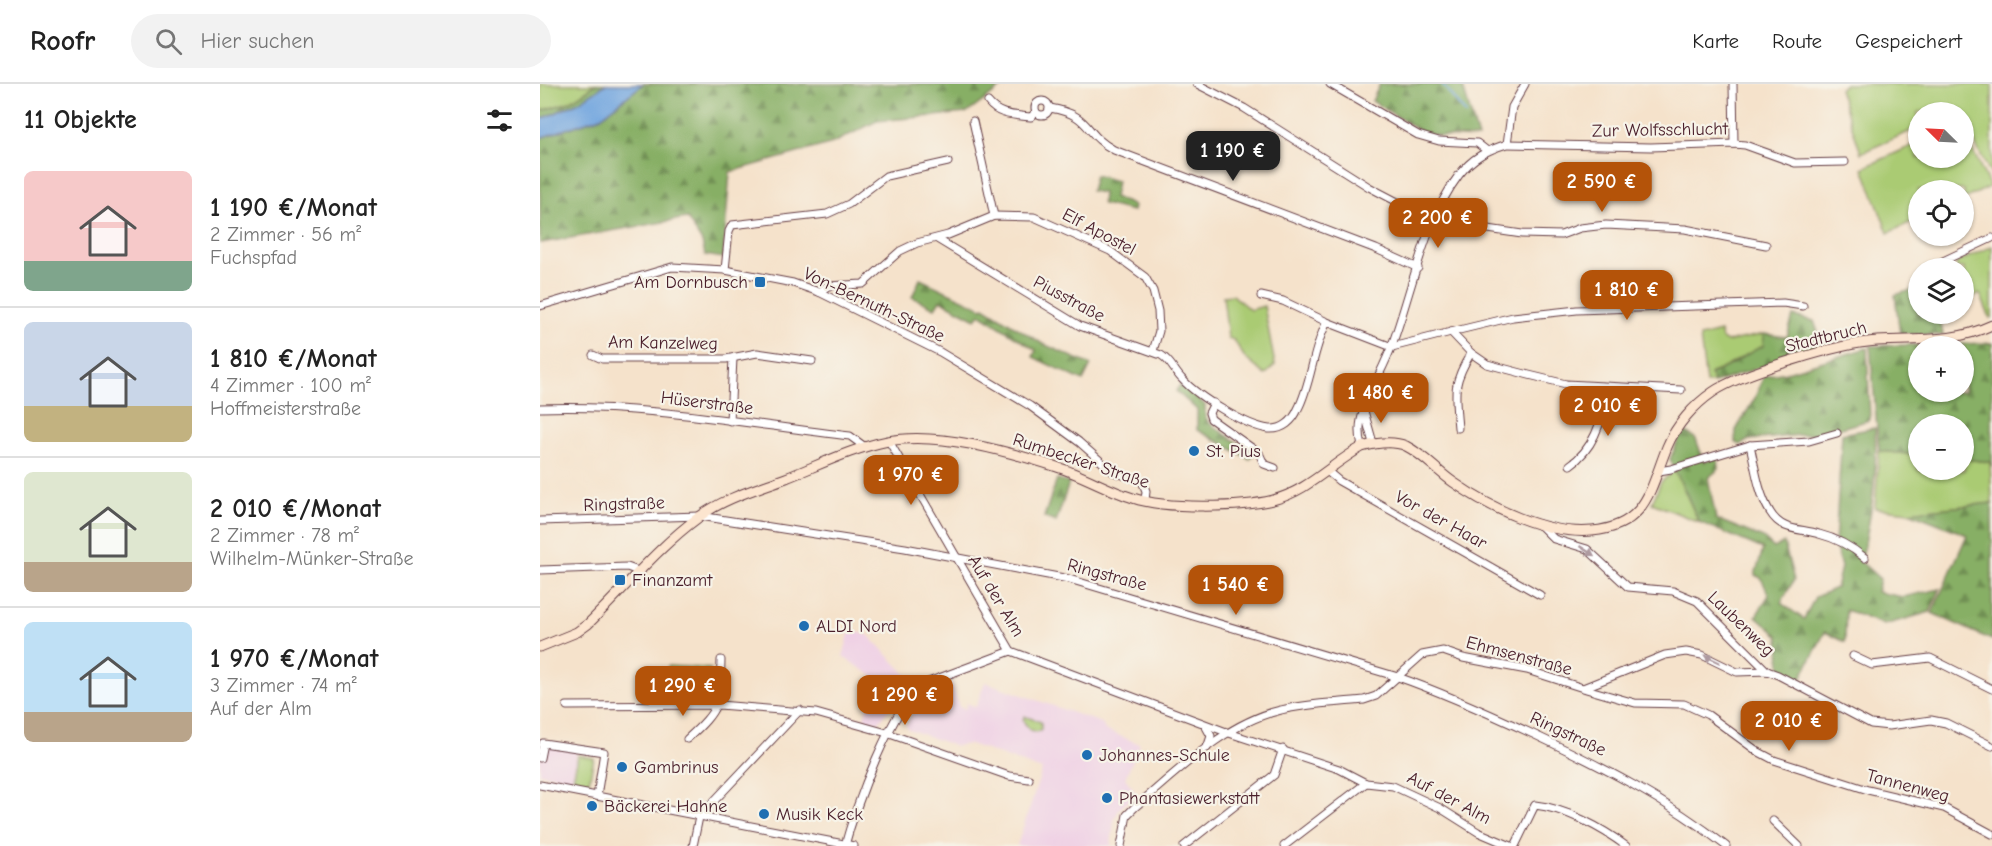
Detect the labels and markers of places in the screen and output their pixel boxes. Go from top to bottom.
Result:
pin: 1 190 € [1178,131,1288,182]
pin: 2 590 € [1547,162,1657,213]
pin: 2 200 € [1383,198,1493,249]
pin: 1 810 € [1572,270,1682,321]
place label: Am Dornbusch [634,272,748,293]
marker: Am Dornbusch [753,275,767,289]
pin: 1 480 € [1326,373,1436,424]
pin: 2 010 € [1553,386,1663,437]
place label: St. Pius [1206,441,1261,462]
marker: St. Pius [1187,444,1201,458]
pin: 1 970 € [856,455,966,506]
pin: 1 540 € [1181,565,1291,616]
place label: Finanzamt [632,570,713,591]
marker: Finanzamt [613,573,627,587]
place label: ALDI Nord [816,616,897,637]
marker: ALDI Nord [797,619,811,633]
pin: 1 290 € [628,666,738,717]
pin: 1 290 € [850,675,960,726]
pin: 2 010 € [1734,701,1844,752]
place label: Johannes-Schule [1099,745,1230,766]
marker: Johannes-Schule [1080,748,1094,762]
place label: Gambrinus [634,757,719,778]
marker: Gambrinus [615,760,629,774]
place label: Phantasiewerkstatt [1119,788,1260,809]
marker: Phantasiewerkstatt [1100,791,1114,805]
place label: Bäckerei Hahne [604,796,727,817]
marker: Bäckerei Hahne [585,799,599,813]
place label: Musik Keck [776,804,863,825]
marker: Musik Keck [757,807,771,821]

